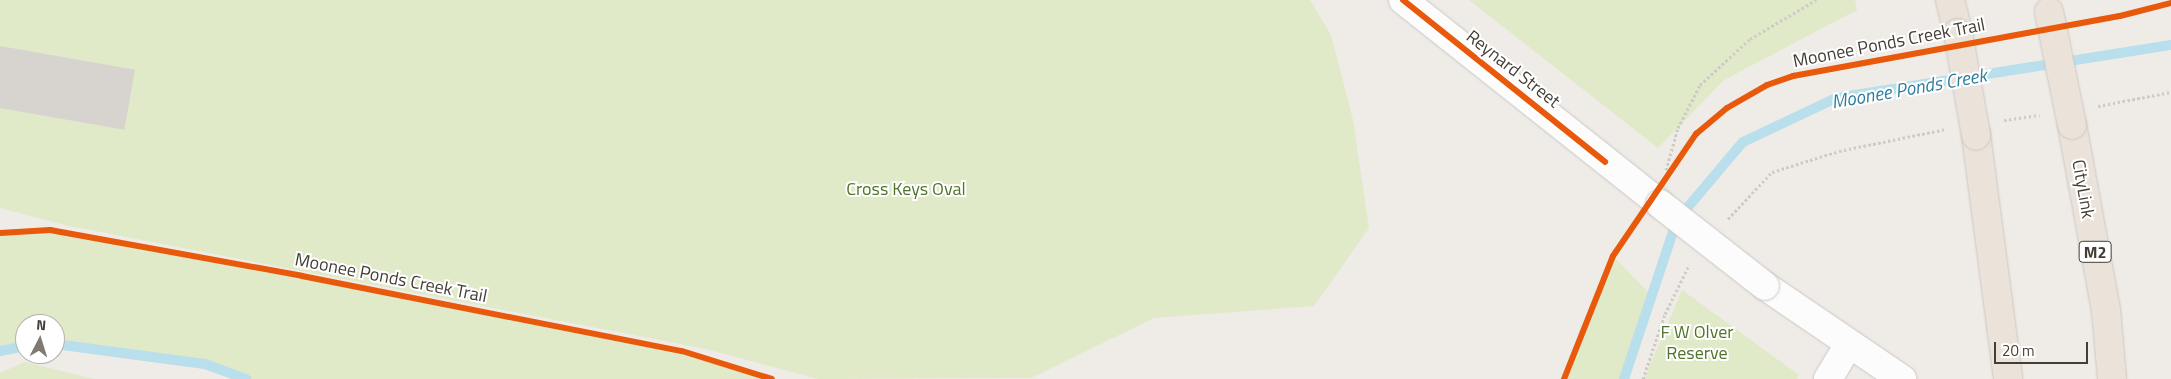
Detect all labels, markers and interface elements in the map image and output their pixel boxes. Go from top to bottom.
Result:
street label: Moonee Ponds Creek Trail [1791,14,1987,72]
street label: Reynard Street [1462,26,1564,112]
water label: Moonee Ponds Creek [1830,63,1988,113]
street label: CityLink [2067,158,2099,220]
park label: Cross Keys Oval [846,178,966,200]
road number: M2 [2078,238,2112,266]
street label: Moonee Ponds Creek Trail [293,249,489,307]
north arrow [15,314,65,364]
text: N [36,314,47,335]
park label: F W Olver Reserve [1660,322,1734,364]
scale bar [1996,332,2090,364]
text: 20 m [2002,339,2035,362]

